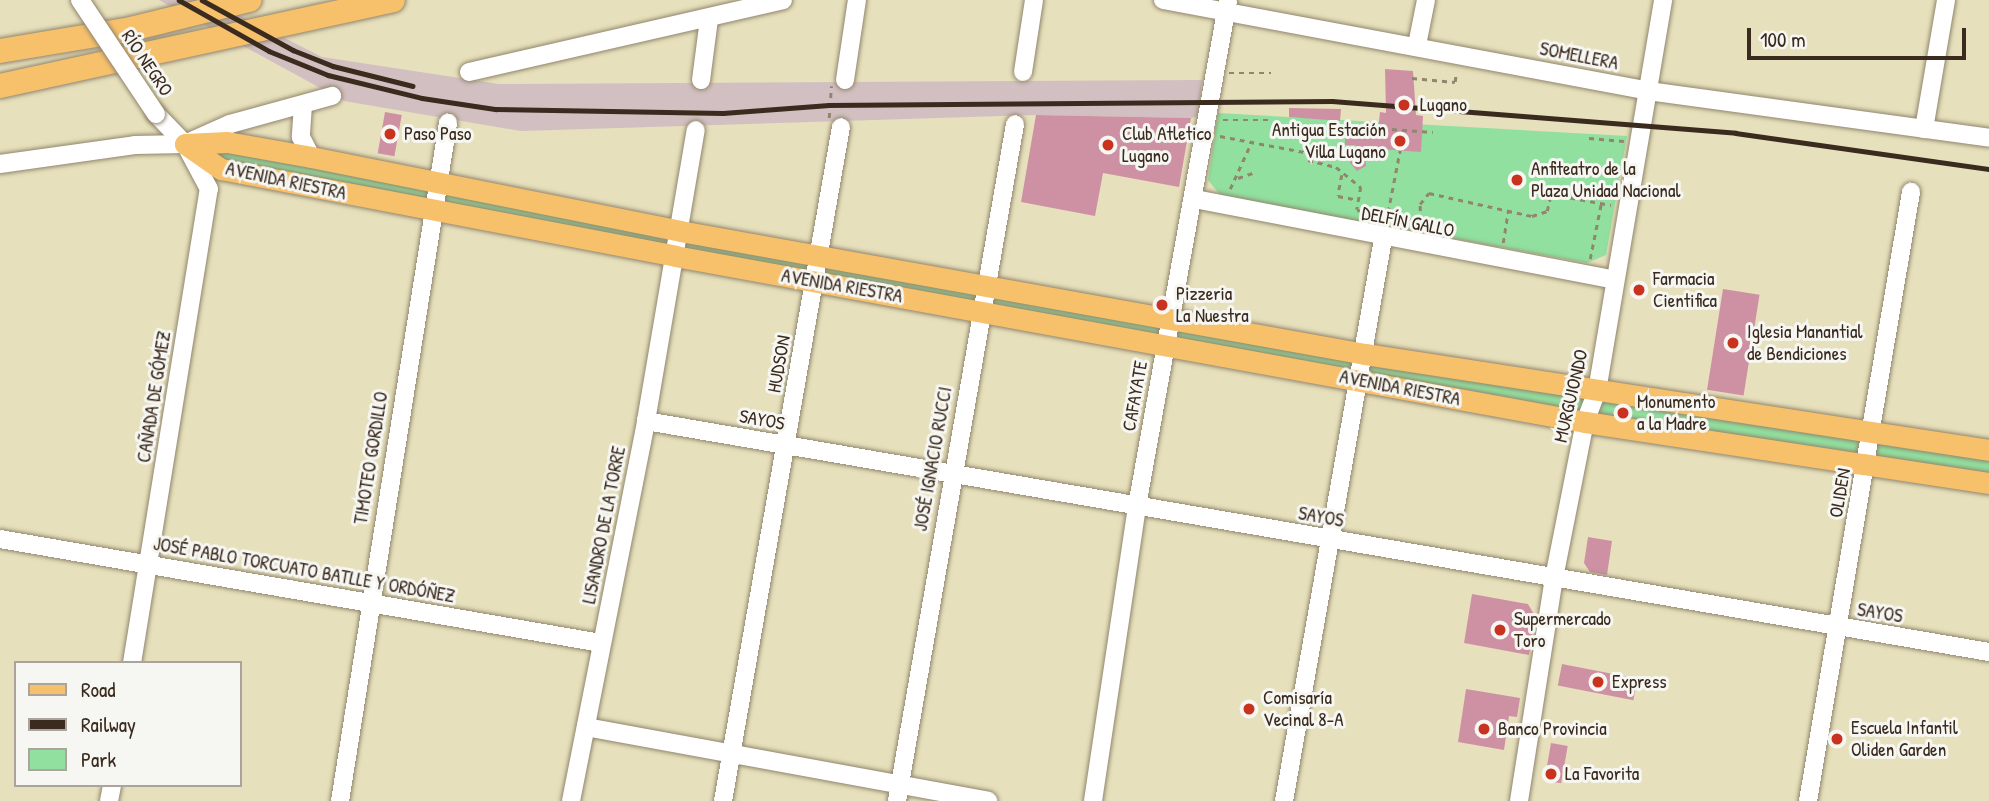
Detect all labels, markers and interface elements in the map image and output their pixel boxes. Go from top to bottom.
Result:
scale bar [1751,14,1970,58]
text: 100 m [1760,25,1806,54]
street label: RÍO NEGRO [117,26,177,100]
street label: SOMELLERA [1538,37,1620,75]
place label: Lugano [1420,94,1467,116]
marker: Lugano [1394,95,1414,115]
place label: Antigua Estación Villa Lugano [1272,119,1386,163]
place label: Paso Paso [404,123,471,145]
place label: Club Atletico Lugano [1122,123,1212,167]
marker: Paso Paso [382,126,398,142]
marker: Antigua Estación Villa Lugano [1392,133,1408,149]
marker: Club Atletico Lugano [1100,137,1116,153]
street label: AVENIDA RIESTRA [224,157,348,205]
place label: Anfiteatro de la Plaza Unidad Nacional [1531,158,1680,202]
marker: Anfiteatro de la Plaza Unidad Nacional [1509,172,1525,188]
street label: DELFÍN GALLO [1360,202,1456,242]
street label: AVENIDA RIESTRA [780,264,904,308]
place label: Farmacia Cientifica [1653,268,1717,312]
marker: Farmacia Cientifica [1631,282,1647,298]
place label: Pizzeria La Nuestra [1176,283,1249,327]
marker: Pizzeria La Nuestra [1154,297,1170,313]
place label: Iglesia Manantial de Bendiciones [1747,321,1863,365]
street label: CAÑADA DE GÓMEZ [132,330,176,464]
street label: HUDSON [763,334,795,394]
marker: Iglesia Manantial de Bendiciones [1725,335,1741,351]
street label: MURGUIONDO [1549,347,1593,445]
street label: CAFAYATE [1118,359,1152,433]
street label: AVENIDA RIESTRA [1338,365,1462,411]
street label: JOSÉ IGNACIO RUCCI [909,385,957,533]
street label: TIMOTEO GORDILLO [349,390,393,526]
place label: Monumento a la Madre [1637,391,1715,435]
street label: SAYOS [738,405,786,435]
marker: Monumento a la Madre [1615,405,1631,421]
street label: LISANDRO DE LA TORRE [578,444,630,606]
street label: OLIDEN [1824,467,1856,519]
street label: SAYOS [1297,502,1345,532]
street label: JOSÉ PABLO TORCUATO BATLLE Y ORDÓÑEZ [152,532,456,608]
street label: SAYOS [1856,598,1904,628]
place label: Supermercado Toro [1514,608,1611,652]
marker: Supermercado Toro [1492,622,1508,638]
legend [14,661,242,787]
place label: Express [1612,671,1667,693]
marker: Express [1590,674,1606,690]
text: Road [81,675,115,704]
place label: Comisaría Vecinal 8-A [1263,687,1344,731]
marker: Comisaría Vecinal 8-A [1241,701,1257,717]
text: Railway [81,710,136,739]
place label: Escuela Infantil Oliden Garden [1851,717,1958,761]
place label: Banco Provincia [1498,718,1607,740]
marker: Banco Provincia [1476,721,1492,737]
marker: Escuela Infantil Oliden Garden [1829,731,1845,747]
text: Park [81,745,116,774]
place label: La Favorita [1565,763,1639,785]
marker: La Favorita [1543,766,1559,782]

